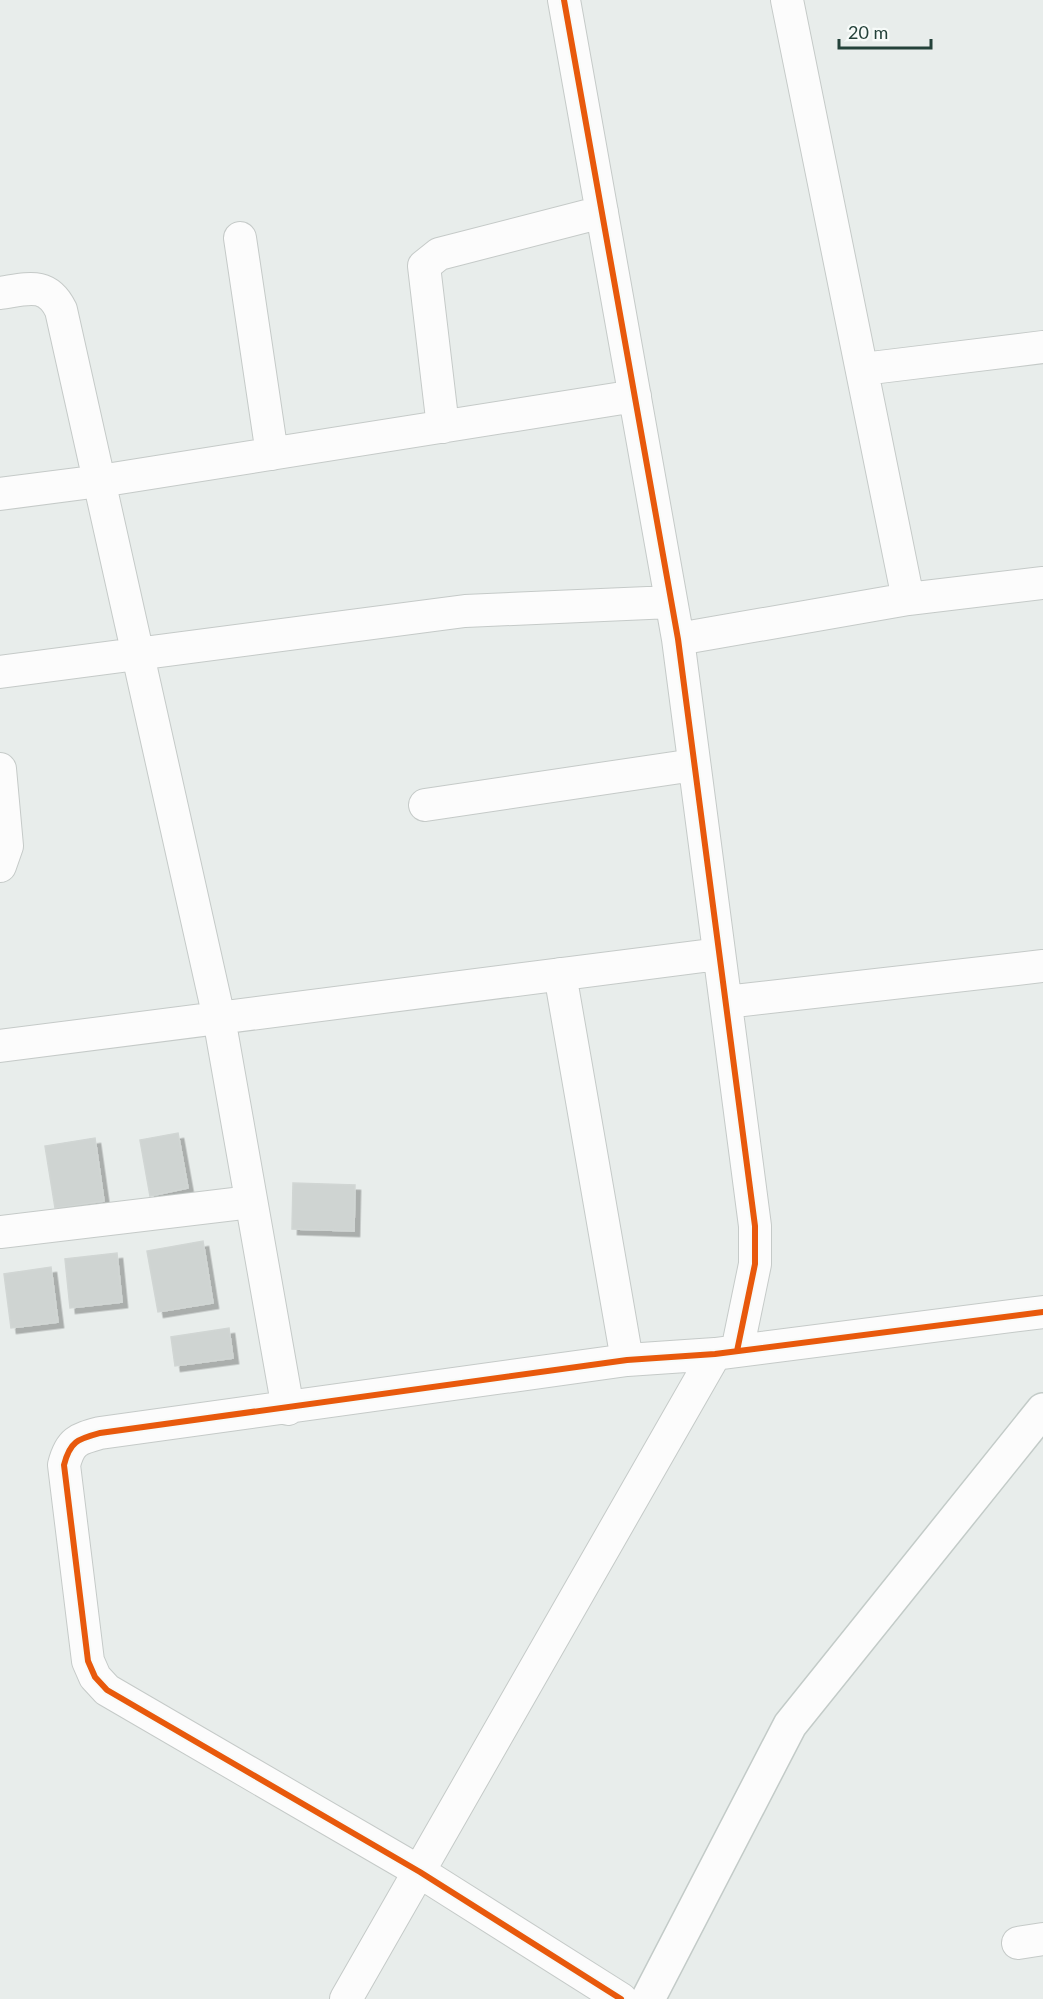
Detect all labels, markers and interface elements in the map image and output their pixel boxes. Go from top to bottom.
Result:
scale bar [839,12,930,50]
text: 20 m [848,21,888,43]

